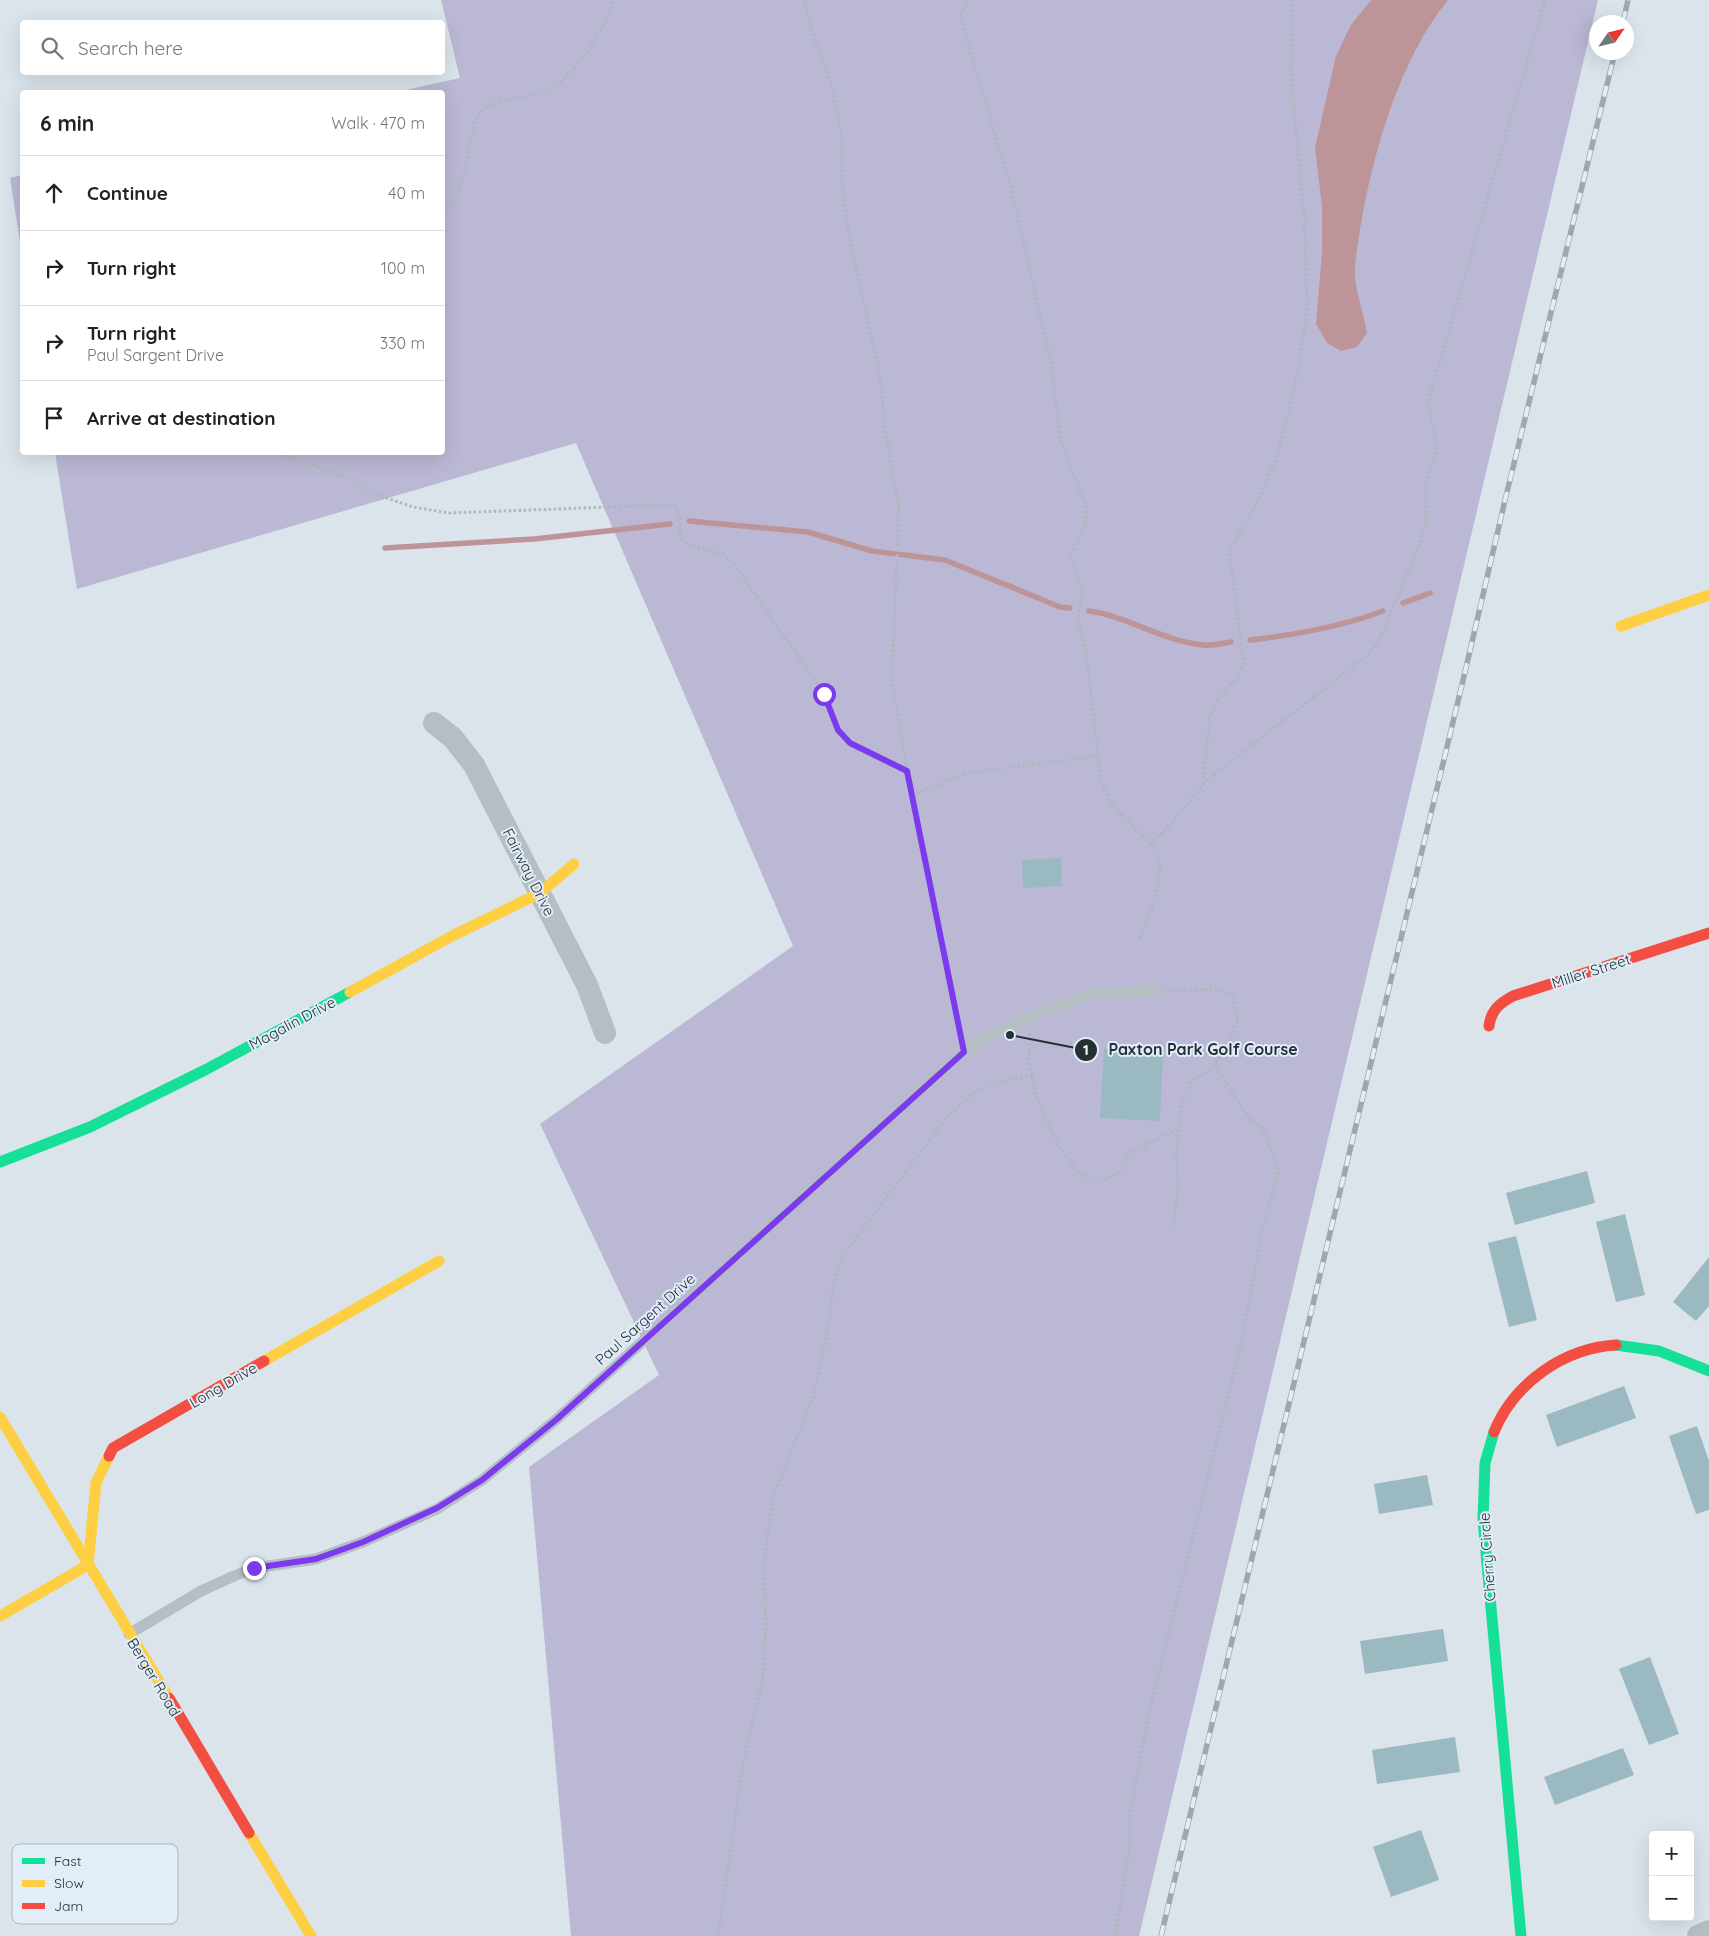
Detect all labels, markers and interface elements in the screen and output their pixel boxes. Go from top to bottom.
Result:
north arrow [1589,15,1634,60]
search box [20,20,445,75]
icon: search [38,34,66,62]
text: Search here [78,36,183,60]
text: 6 min [40,110,94,136]
text: Walk · 470 m [331,113,425,133]
icon: ahead [40,179,68,207]
text: Continue [87,181,168,205]
text: 40 m [388,183,425,203]
icon: right [40,254,68,282]
text: Turn right [87,256,176,280]
text: 100 m [381,258,425,278]
text: Turn right [87,321,176,345]
icon: right [40,329,68,357]
text: 330 m [380,333,425,353]
text: Paul Sargent Drive [87,345,224,365]
icon: arrive [40,404,68,432]
text: Arrive at destination [87,406,276,430]
route start [813,683,836,706]
street label: Fairway Drive [499,825,559,919]
street label: Miller Street [1549,949,1633,993]
street label: Magalin Drive [245,992,339,1054]
callout: Paxton Park Golf Course [1074,1034,1308,1065]
text: Paxton Park Golf Course [1108,1039,1298,1059]
text: 1 [1083,1040,1089,1059]
street label: Paul Sargent Drive [591,1269,699,1369]
street label: Long Drive [186,1358,260,1412]
street label: Cherry Circle [1474,1512,1500,1602]
route end [243,1557,266,1580]
street label: Berger Road [123,1634,185,1720]
map controls [1649,1831,1694,1921]
button: + [1649,1831,1694,1876]
legend [12,1844,178,1924]
text: Fast [54,1852,82,1870]
text: Slow [54,1874,84,1892]
button: − [1649,1876,1694,1921]
text: Jam [54,1897,83,1915]

